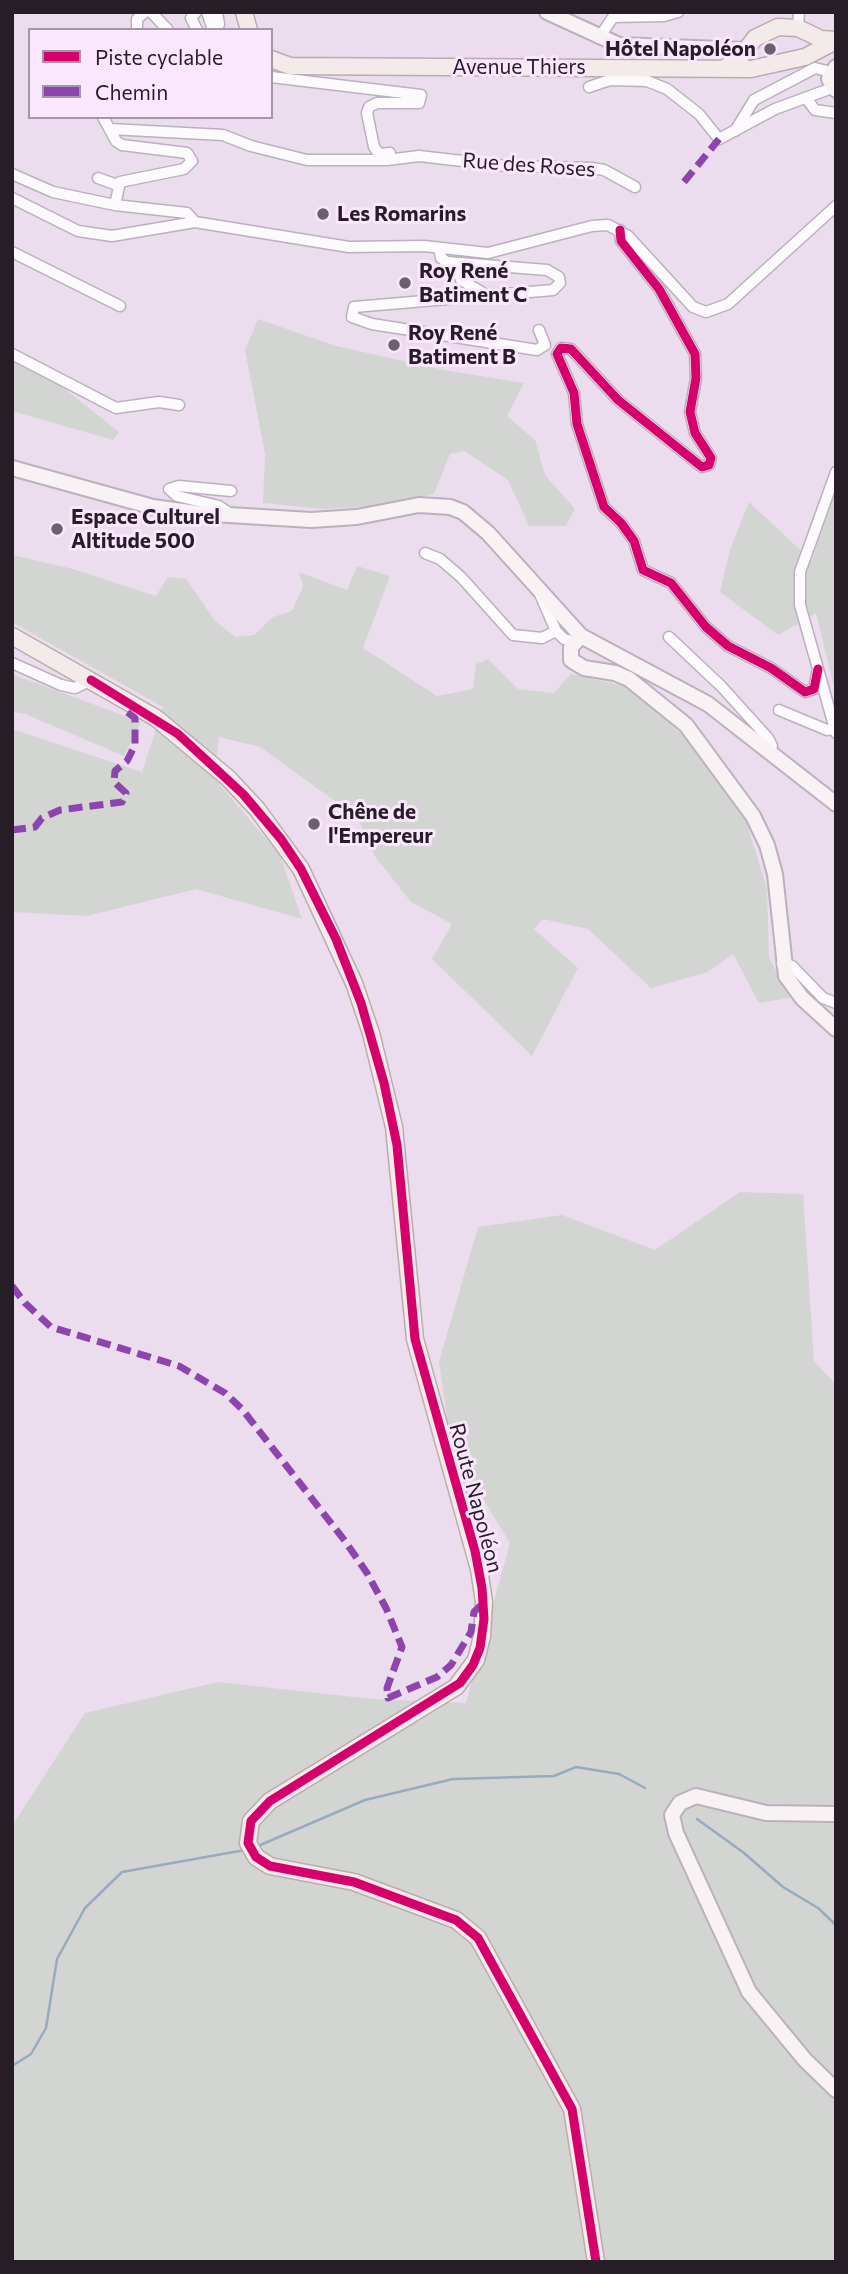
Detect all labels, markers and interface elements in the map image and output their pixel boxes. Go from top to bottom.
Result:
legend [28,28,273,119]
place label: Hôtel Napoléon [605,36,756,62]
marker: Hôtel Napoléon [762,41,778,57]
text: Piste cyclable [95,44,223,69]
street label: Avenue Thiers [452,54,586,80]
text: Chemin [95,79,168,104]
street label: Rue des Roses [462,148,596,182]
place label: Les Romarins [337,201,466,227]
marker: Les Romarins [315,206,331,222]
place label: Roy René Batiment C [419,258,527,308]
marker: Roy René Batiment C [397,275,413,291]
place label: Roy René Batiment B [408,320,516,370]
marker: Roy René Batiment B [386,337,402,353]
place label: Espace Culturel Altitude 500 [71,504,220,554]
marker: Espace Culturel Altitude 500 [49,521,65,537]
place label: Chêne de l'Empereur [328,799,433,849]
marker: Chêne de l'Empereur [306,816,322,832]
street label: Route Napoléon [444,1420,508,1576]

